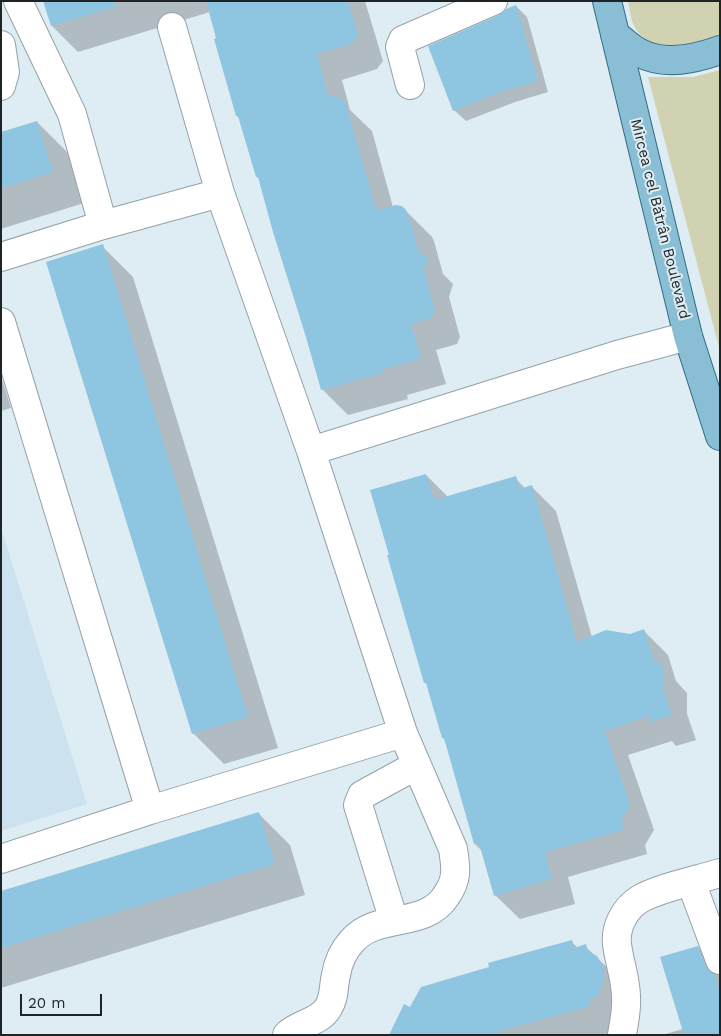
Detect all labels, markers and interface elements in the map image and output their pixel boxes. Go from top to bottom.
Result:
street label: Mircea cel Bătrân Boulevard [626,117,694,321]
scale bar [22,984,105,1016]
text: 20 m [28,994,66,1012]

